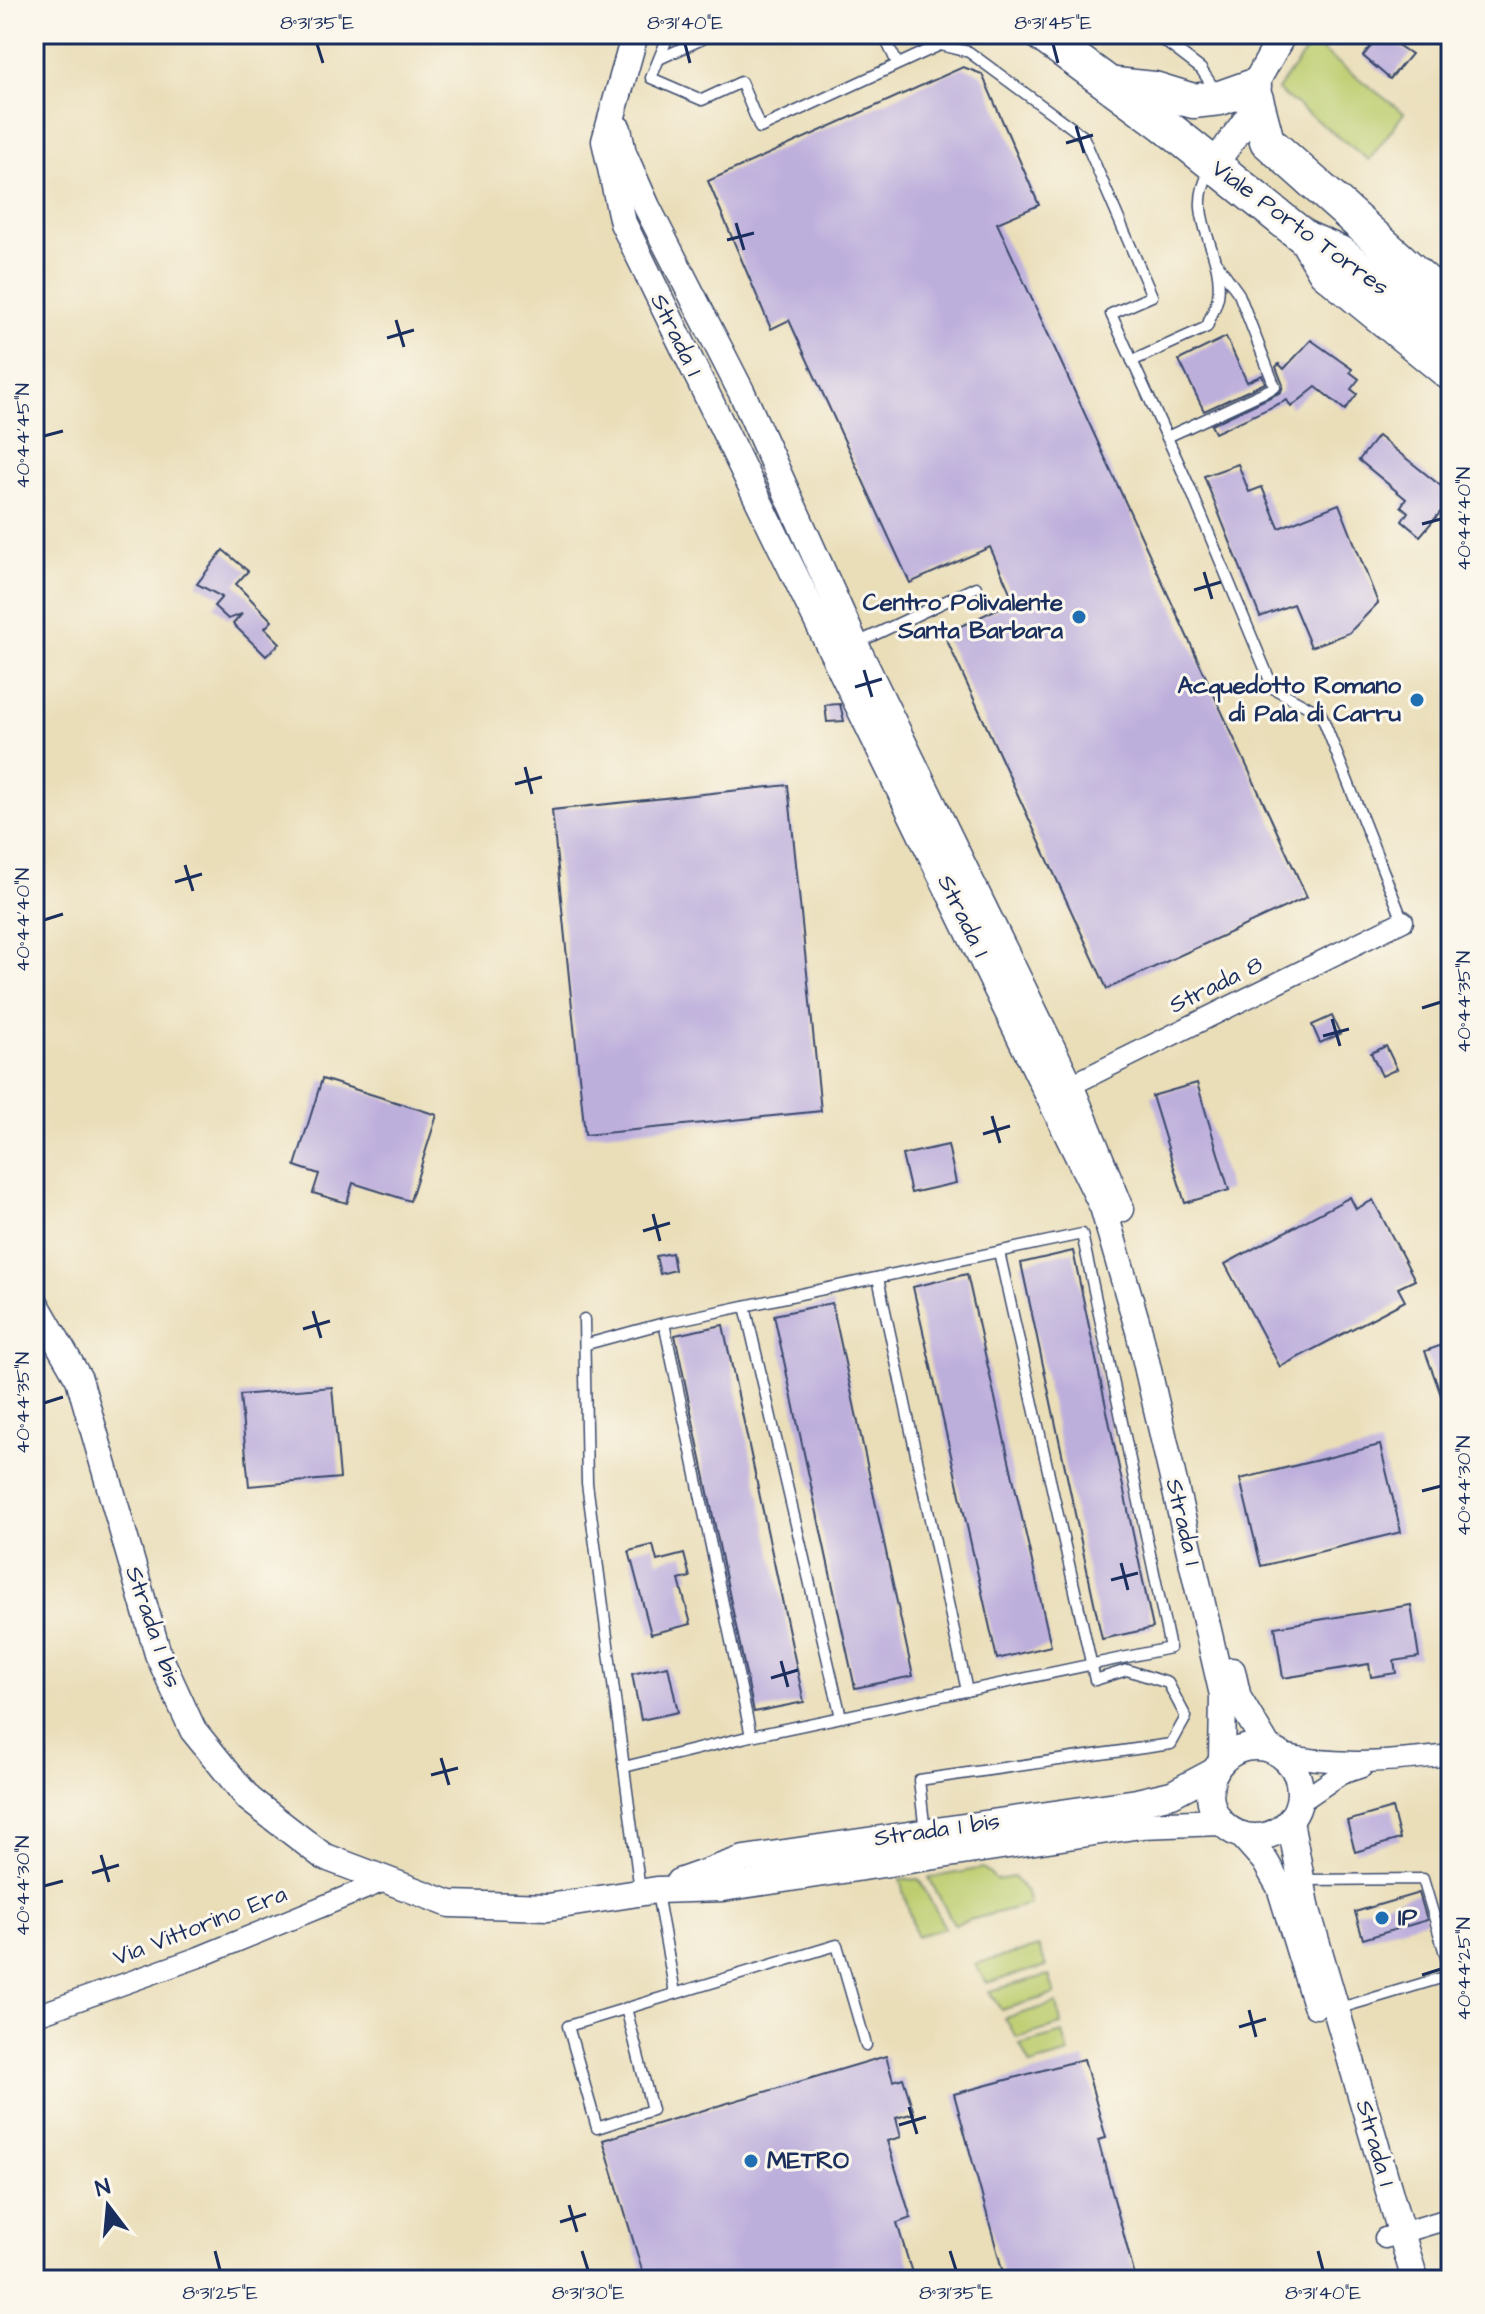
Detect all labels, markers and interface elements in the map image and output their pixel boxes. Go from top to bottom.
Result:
text: 8°31'35"E [280,9,354,37]
text: 8°31'40"E [647,9,723,37]
text: 8°31'45"E [1014,9,1092,37]
street label: Viale Porto Torres [1204,152,1396,304]
street label: Strada 1 [641,288,711,382]
text: 40°44'45"N [9,383,37,489]
text: 40°44'40"N [1450,467,1478,571]
place label: Centro Polivalente Santa Barbara [863,586,1064,648]
marker: Centro Polivalente Santa Barbara [1070,608,1088,626]
place label: Acquedotto Romano di Pala di Carru [1178,669,1401,731]
marker: Acquedotto Romano di Pala di Carru [1408,691,1426,709]
text: 40°44'40"N [9,868,37,972]
street label: Strada 1 [928,869,998,963]
street label: Strada 8 [1163,948,1269,1022]
text: 40°44'35"N [1450,951,1478,1053]
text: 40°44'35"N [9,1352,37,1454]
text: 40°44'30"N [1450,1435,1478,1537]
street label: Strada 1 [1157,1475,1209,1569]
street label: Strada 1 bis [116,1562,190,1692]
street label: Strada 1 bis [872,1804,1002,1856]
text: 40°44'30"N [9,1835,37,1937]
street label: Via Vittorino Era [108,1877,292,1975]
place label: IP [1398,1901,1418,1935]
marker: IP [1373,1909,1391,1927]
text: 40°44'25"N [1450,1917,1478,2021]
street label: Strada 1 [1347,2096,1403,2190]
place label: METRO [767,2144,849,2178]
marker: METRO [742,2152,760,2170]
north arrow [68,2166,148,2246]
text: N [92,2171,114,2205]
text: 8°31'25"E [182,2279,258,2307]
text: 8°31'30"E [552,2279,625,2307]
text: 8°31'35"E [919,2279,993,2307]
text: 8°31'40"E [1285,2279,1361,2307]

